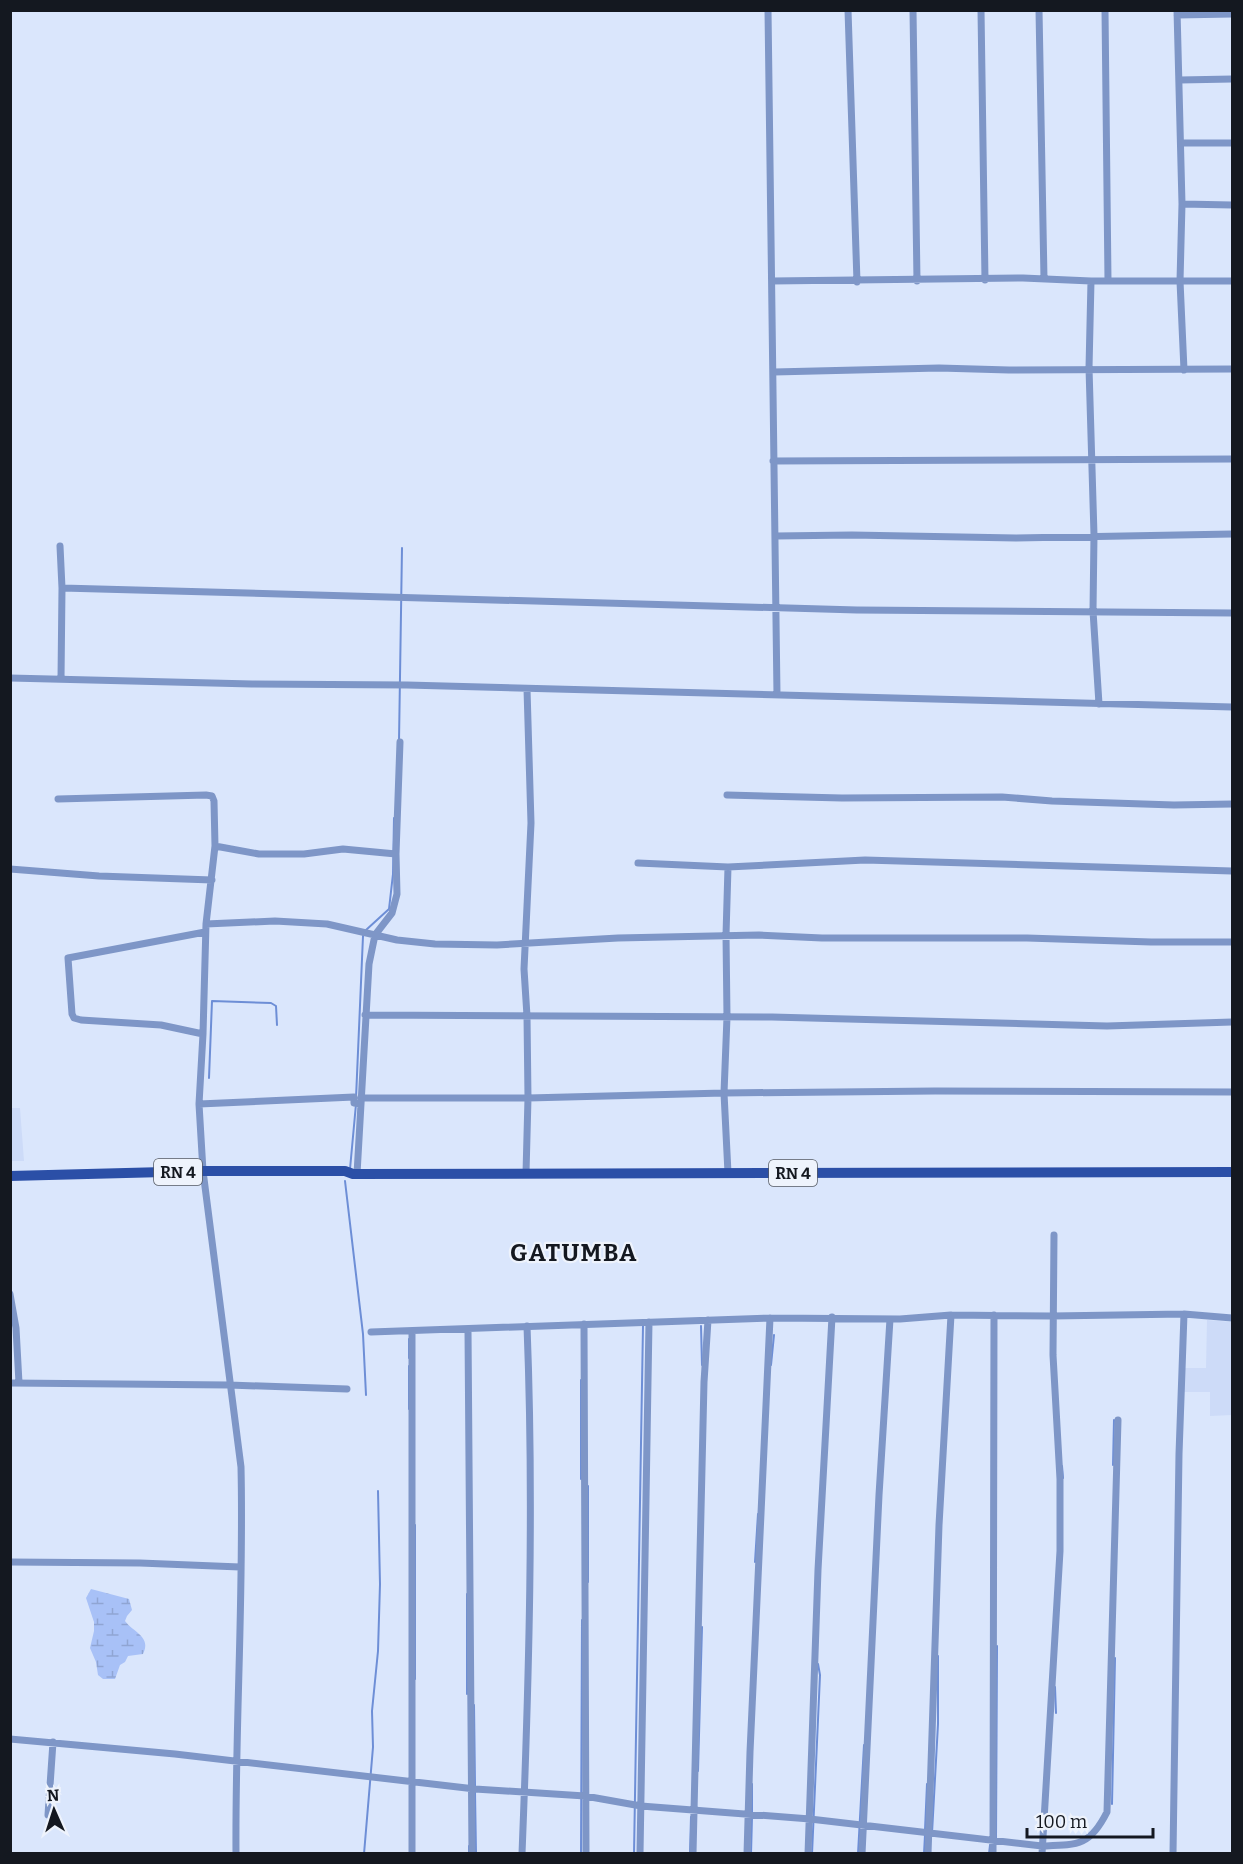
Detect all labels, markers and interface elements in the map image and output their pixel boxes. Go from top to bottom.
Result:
road number: RN 4 [154,1159,202,1185]
road number: RN 4 [769,1160,817,1186]
district label: GATUMBA [510,1239,638,1267]
north arrow [24,1780,84,1840]
text: N [47,1786,60,1805]
scale bar [1027,1801,1153,1839]
text: 100 m [1036,1811,1087,1833]

